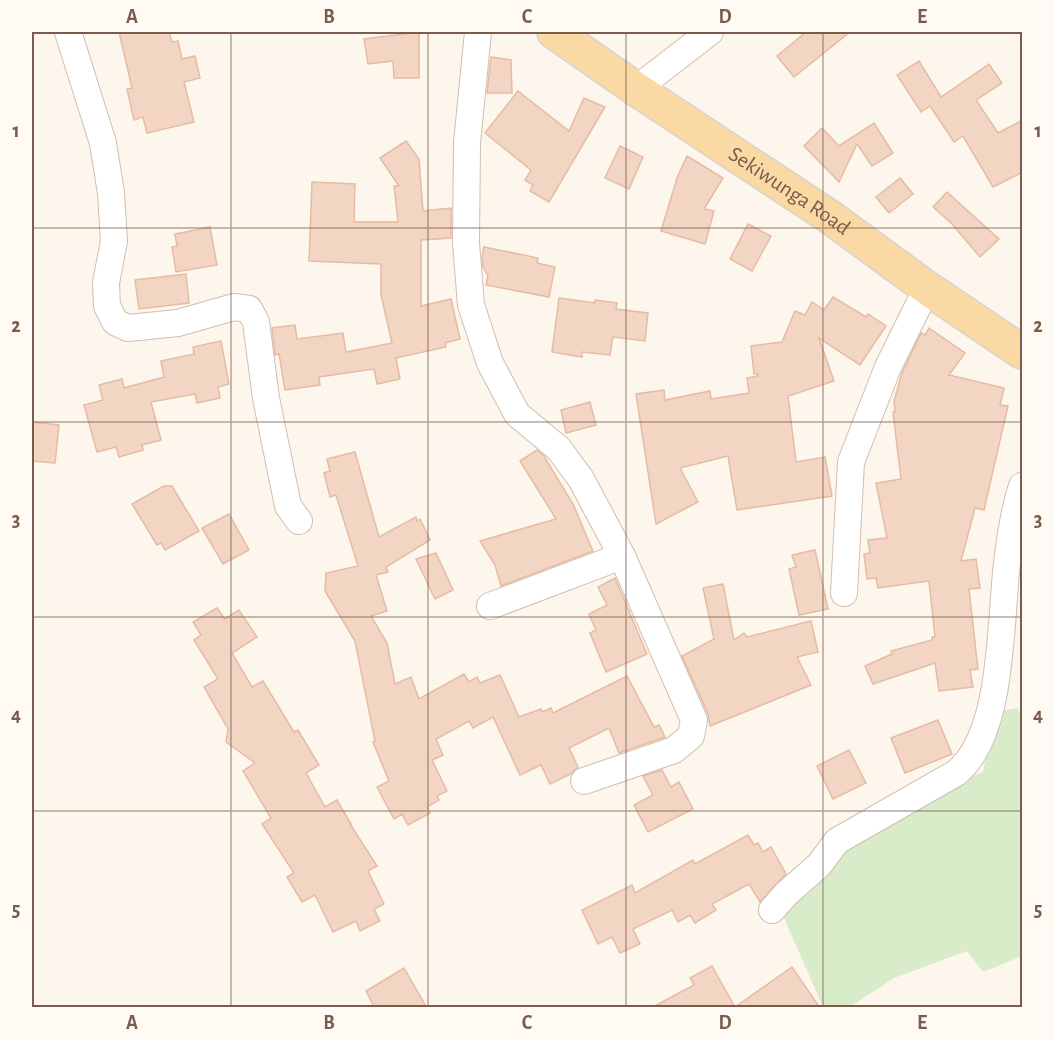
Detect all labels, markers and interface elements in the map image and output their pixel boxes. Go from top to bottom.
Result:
text: A [126,7,138,27]
text: B [323,7,335,27]
text: C [522,7,533,27]
text: D [718,7,732,27]
text: E [917,7,927,27]
text: 1 [12,121,20,141]
text: 1 [1034,121,1042,141]
street label: Sekiwunga Road [725,142,854,239]
text: 2 [11,316,21,336]
text: 2 [1033,316,1043,336]
text: 3 [12,510,20,530]
text: 3 [1034,510,1042,530]
text: 4 [11,705,21,725]
text: 4 [1033,705,1043,725]
text: 5 [12,900,20,920]
text: 5 [1034,900,1042,920]
text: A [126,1013,138,1033]
text: B [323,1013,335,1033]
text: C [522,1013,533,1033]
text: D [718,1013,732,1033]
text: E [917,1013,927,1033]

